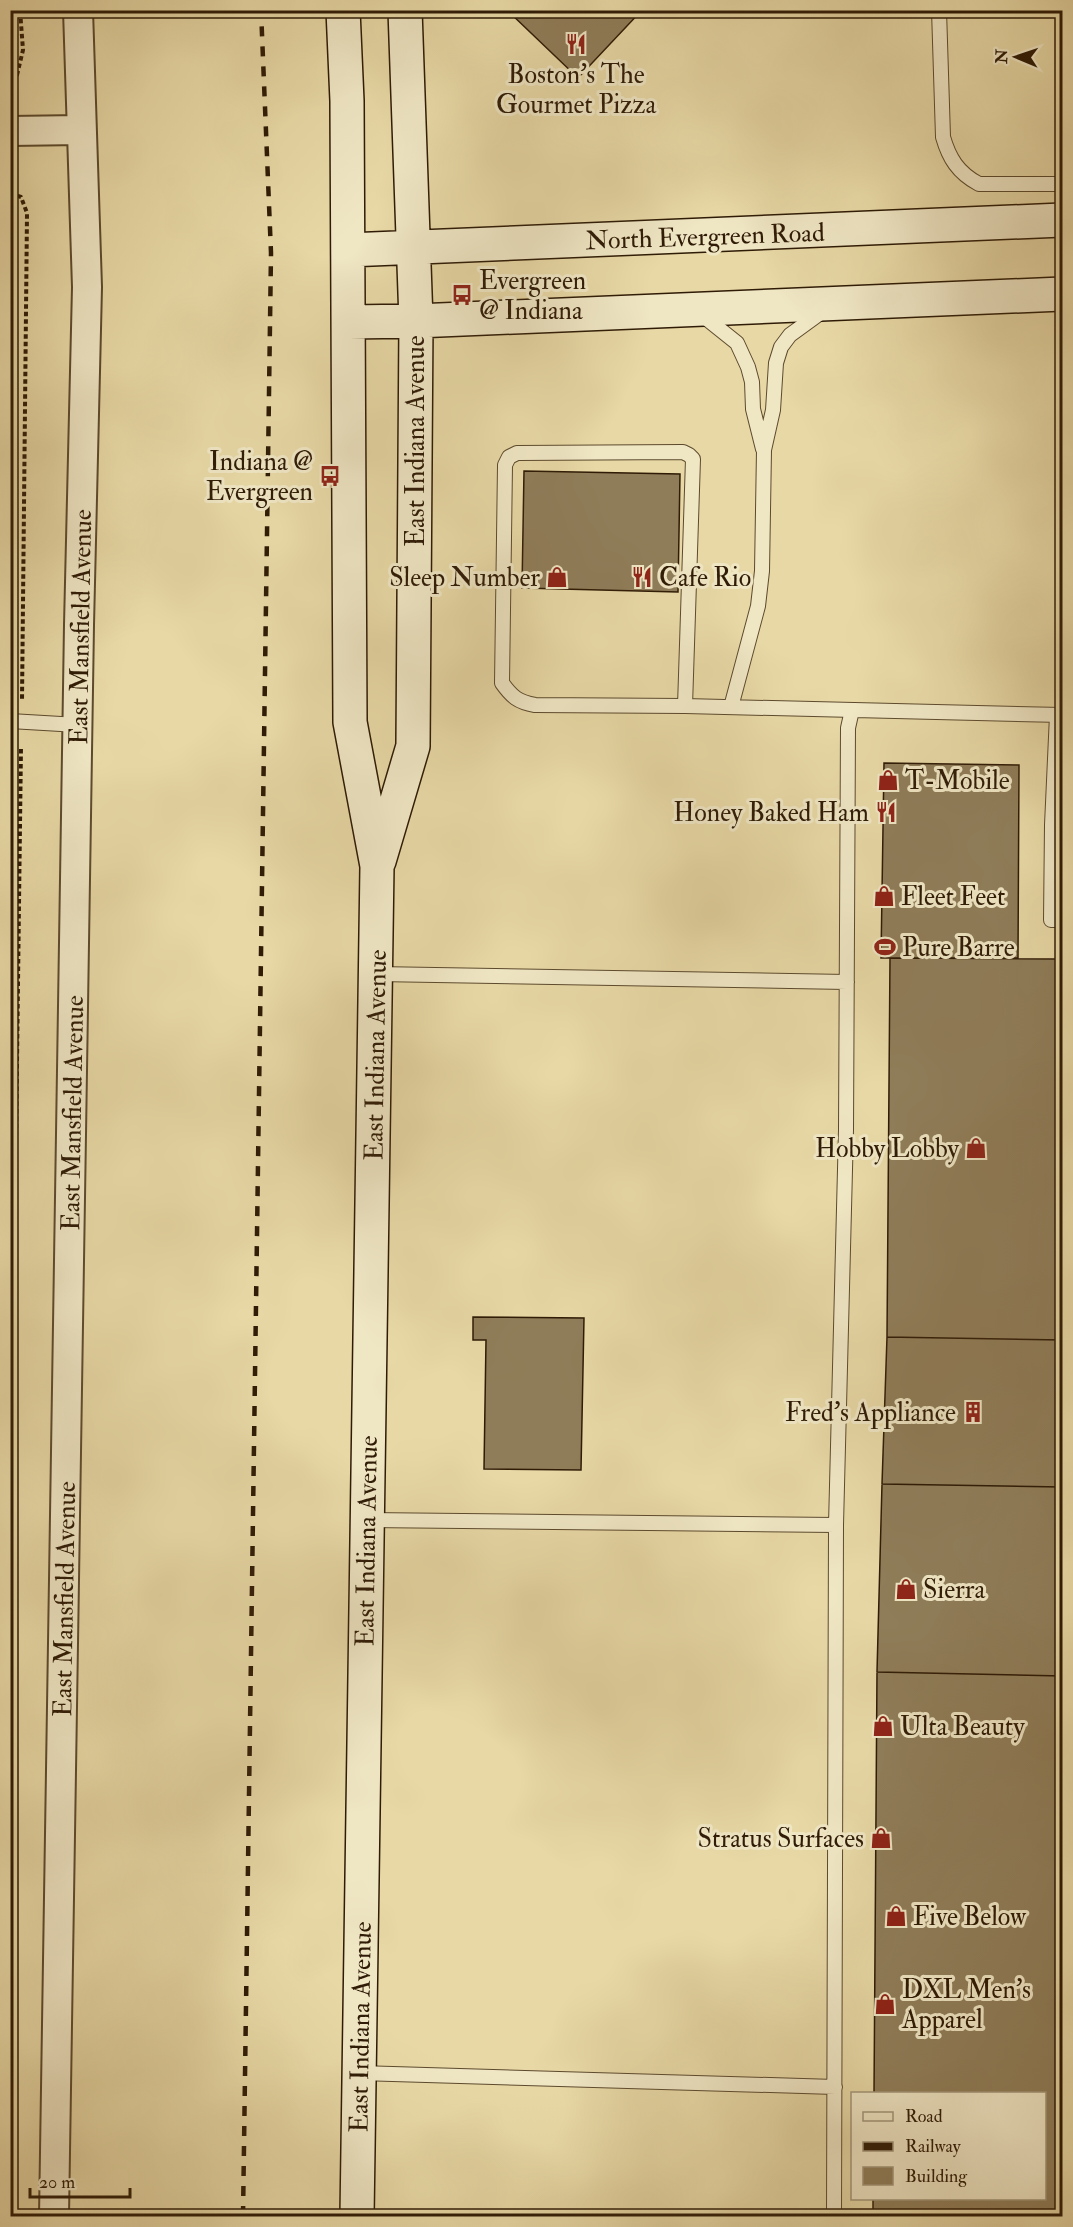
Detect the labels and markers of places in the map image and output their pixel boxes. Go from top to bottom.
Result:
restaurant icon: Boston's The Gourmet Pizza [564,32,588,56]
place label: Boston's The Gourmet Pizza [496,59,656,121]
place label: Evergreen @ Indiana [479,265,586,327]
bus stop icon: Evergreen @ Indiana [450,283,474,307]
place label: Indiana @ Evergreen [206,446,313,508]
bus stop icon: Indiana @ Evergreen [318,464,342,488]
place label: Sleep Number [389,562,540,595]
place label: Cafe Rio [659,562,751,594]
shop icon: Sleep Number [545,565,569,589]
restaurant icon: Cafe Rio [630,565,654,589]
place label: T-Mobile [905,765,1010,797]
shop icon: T-Mobile [876,768,900,792]
place label: Honey Baked Ham [673,797,869,829]
restaurant icon: Honey Baked Ham [874,800,898,824]
place label: Fleet Feet [901,881,1005,913]
shop icon: Fleet Feet [872,884,896,908]
place label: Pure Barre [902,932,1015,964]
sports icon: Pure Barre [873,935,897,959]
place label: Hobby Lobby [815,1133,960,1165]
shop icon: Hobby Lobby [964,1136,988,1160]
place label: Fred's Appliance [785,1397,956,1430]
building icon: Fred's Appliance [961,1400,985,1424]
place label: Sierra [923,1574,985,1606]
shop icon: Sierra [894,1577,918,1601]
place label: Ulta Beauty [900,1711,1025,1743]
shop icon: Ulta Beauty [871,1714,895,1738]
place label: Stratus Surfaces [698,1823,864,1855]
shop icon: Stratus Surfaces [869,1826,893,1850]
place label: Five Below [913,1901,1027,1933]
shop icon: Five Below [884,1904,908,1928]
place label: DXL Men's Apparel [901,1974,1031,2037]
shop icon: DXL Men's Apparel [873,1992,897,2016]

